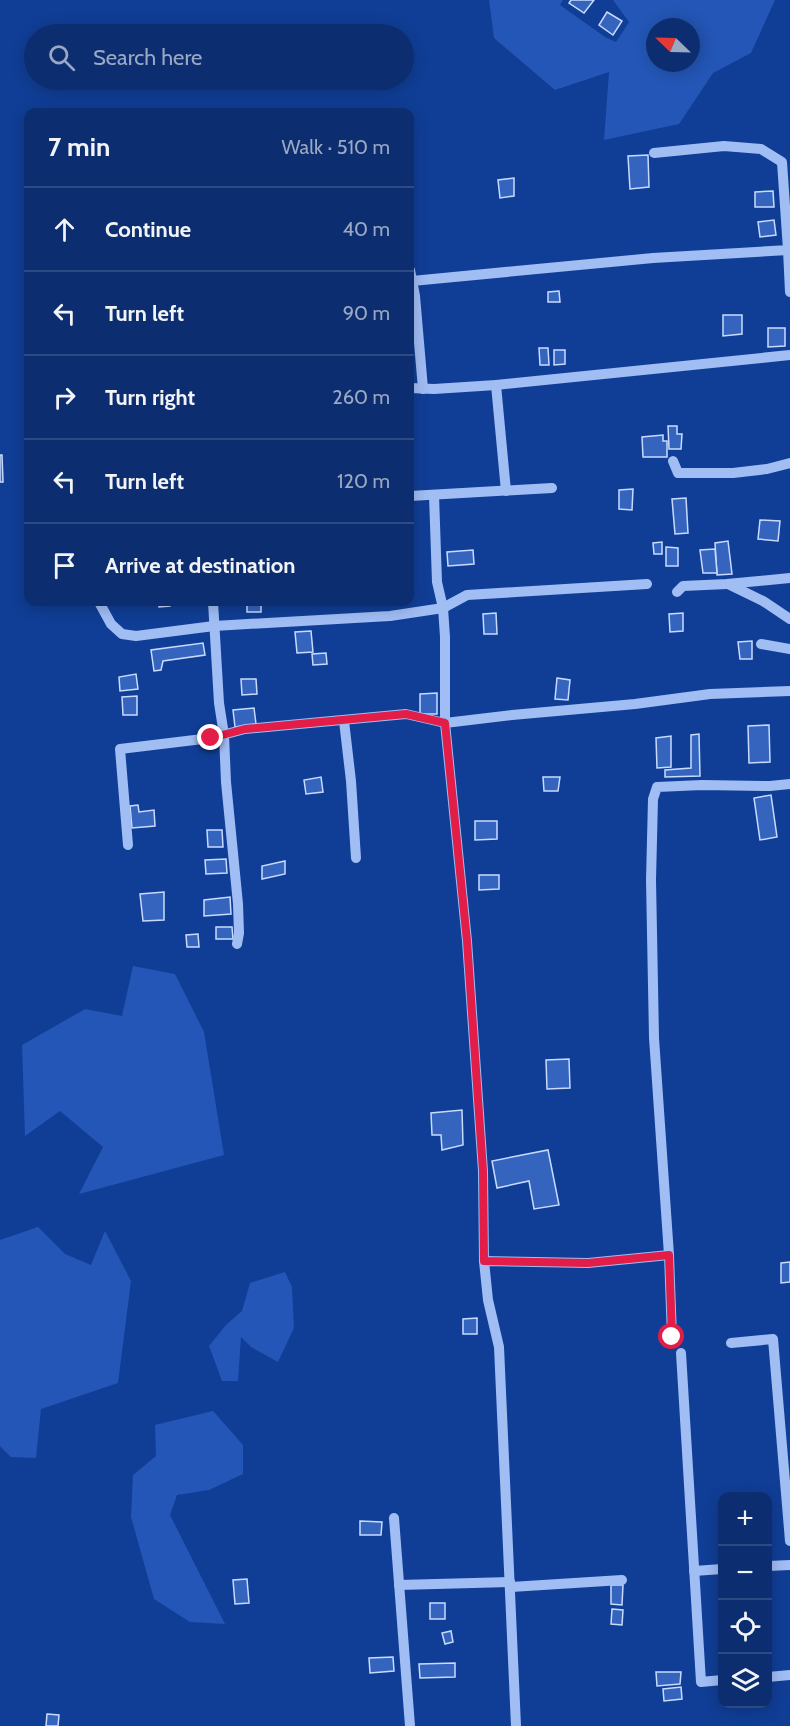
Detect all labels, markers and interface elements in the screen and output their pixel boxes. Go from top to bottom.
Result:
north arrow [646,18,700,72]
search box [24,24,414,90]
icon: search [45,41,78,74]
text: Search here [93,44,202,71]
text: 7 min [48,131,110,163]
text: Walk · 510 m [282,135,390,159]
icon: ahead [48,213,81,246]
text: Continue [105,216,191,243]
text: 40 m [342,217,390,241]
icon: left [48,297,81,330]
text: Turn left [105,300,184,327]
text: 90 m [343,301,390,325]
icon: right [48,381,81,414]
text: Turn right [105,384,195,411]
text: 260 m [332,385,390,409]
icon: left [48,465,81,498]
text: Turn left [105,468,184,495]
text: 120 m [337,469,390,493]
icon: arrive [48,549,81,582]
text: Arrive at destination [105,552,295,579]
route end [197,724,223,750]
route start [658,1323,684,1349]
map controls [718,1492,772,1708]
button: + [718,1492,772,1546]
button: − [718,1546,772,1600]
button: locate [718,1600,772,1654]
button: layers [718,1654,772,1708]

